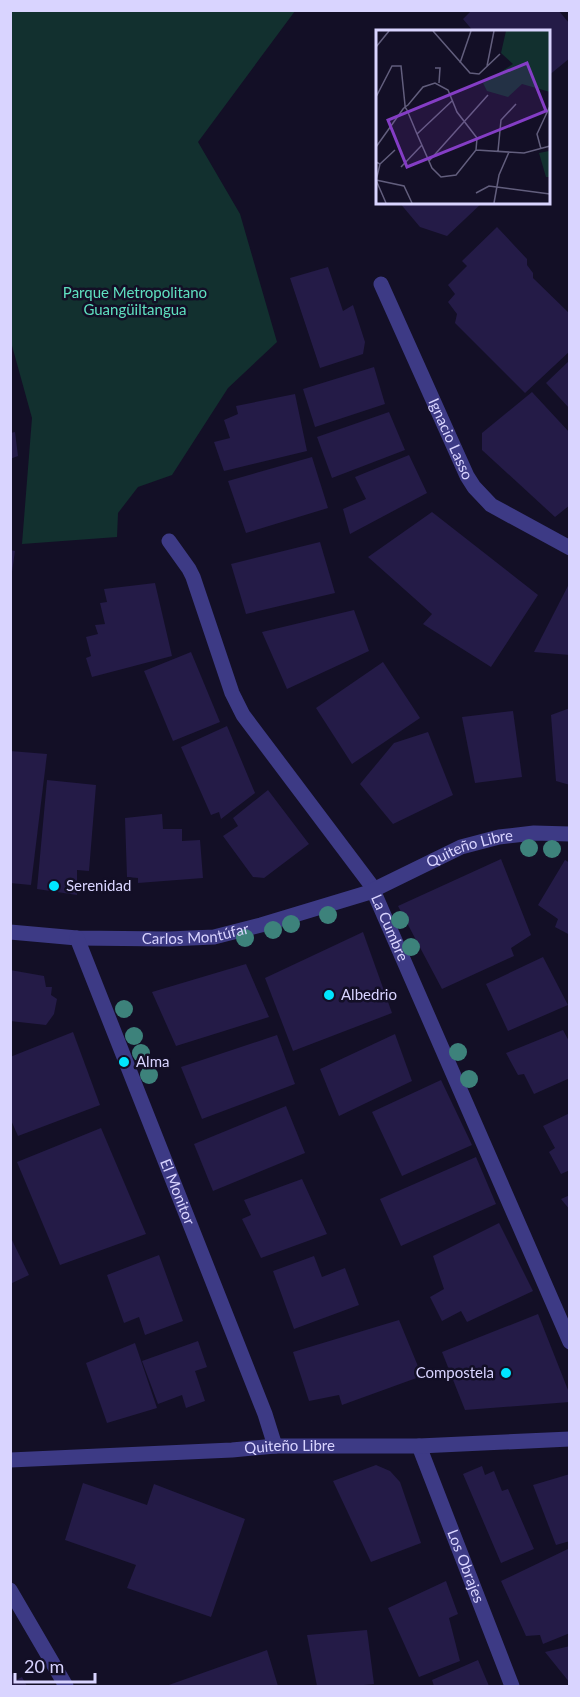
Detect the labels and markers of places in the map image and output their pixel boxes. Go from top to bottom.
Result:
place label: Serenidad [66,876,131,894]
marker: Serenidad [47,879,61,893]
place label: Albedrio [341,985,397,1003]
marker: Albedrio [322,988,336,1002]
place label: Alma [136,1052,169,1070]
marker: Alma [117,1055,131,1069]
place label: Compostela [416,1363,494,1381]
marker: Compostela [499,1366,513,1380]

